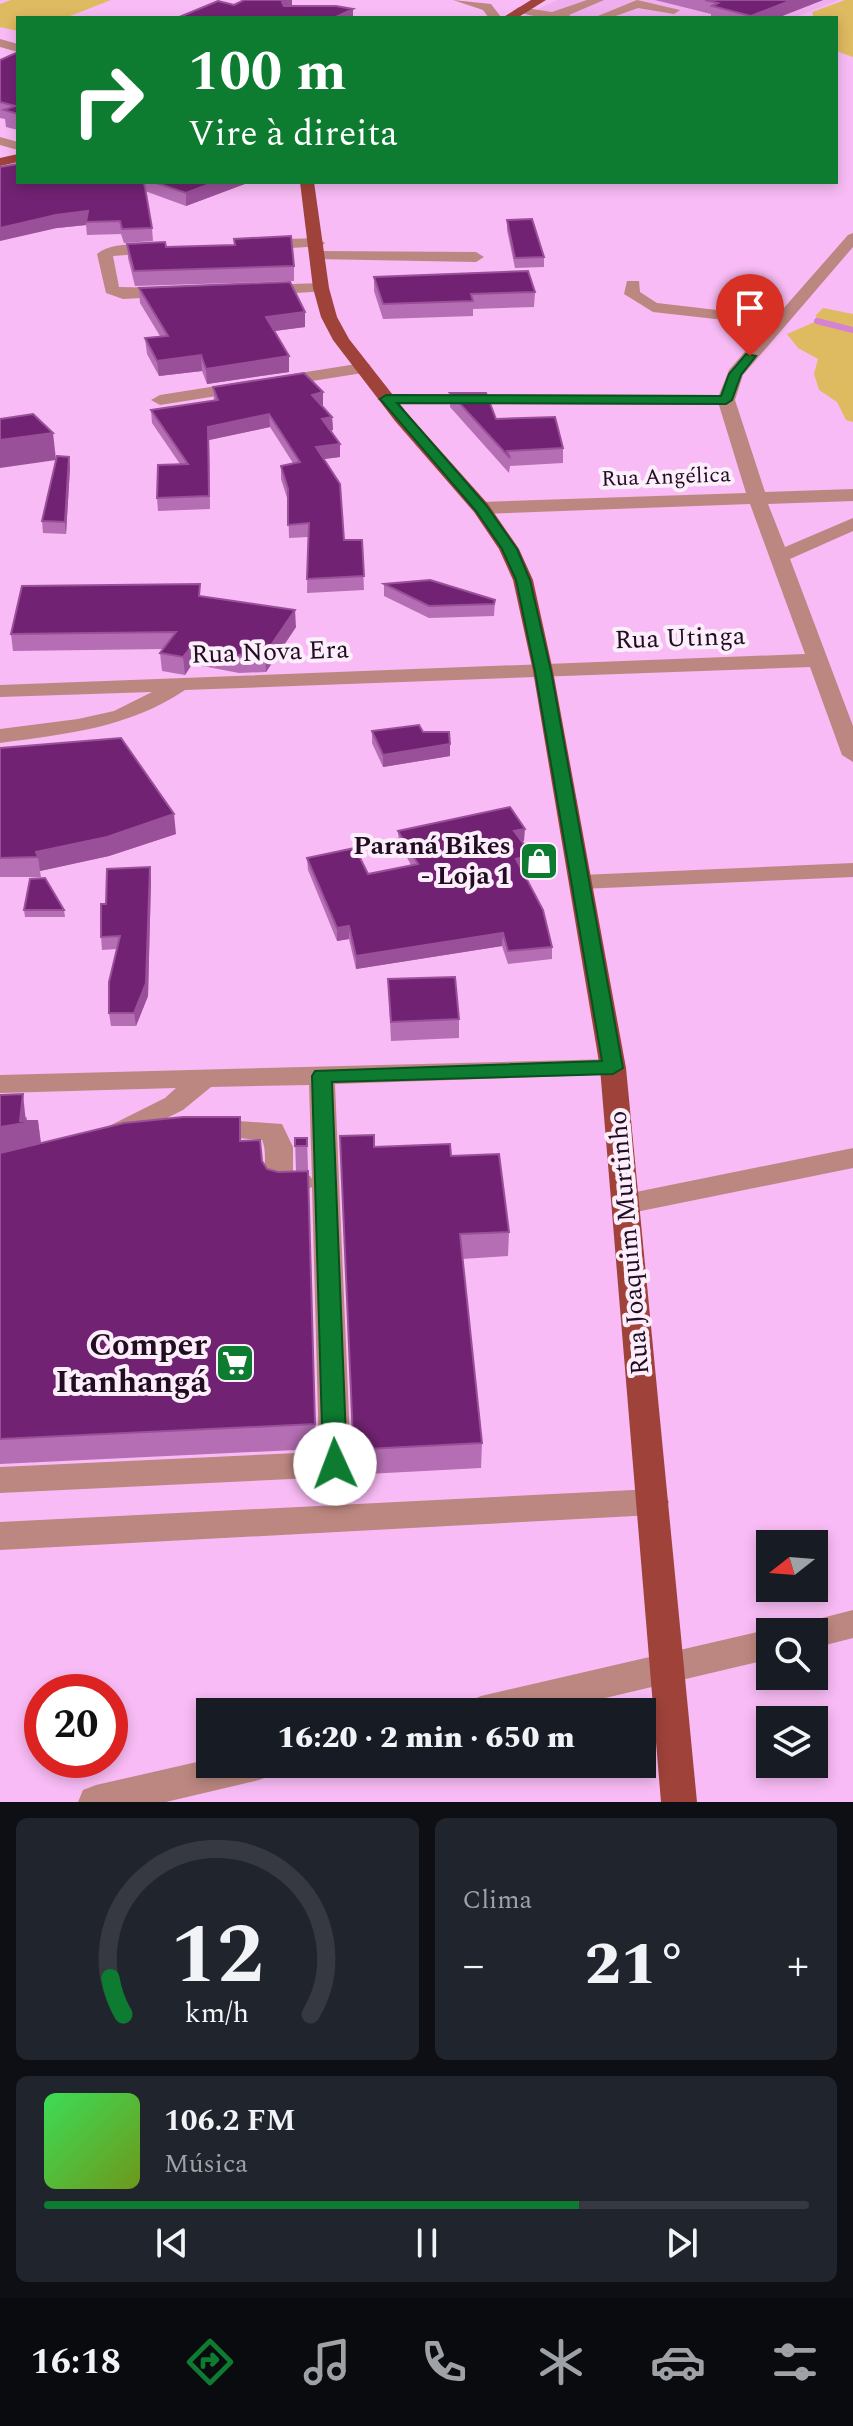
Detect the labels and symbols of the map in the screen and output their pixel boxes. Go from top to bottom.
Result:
pin [716,274,784,356]
street label: Rua Angélica [601,458,731,496]
street label: Rua Utinga [614,616,746,660]
street label: Rua Nova Era [190,629,350,675]
place label: Paraná Bikes - Loja 1 [353,826,511,896]
shop icon: Paraná Bikes - Loja 1 [518,840,560,882]
street label: Rua Joaquim Murtinho [598,1109,660,1377]
place label: Comper Itanhangá [56,1321,208,1407]
supermarket icon: Comper Itanhangá [214,1342,256,1384]
position arrow [293,1422,377,1506]
north arrow [756,1530,828,1602]
speed limit sign: 20 [24,1674,128,1778]

